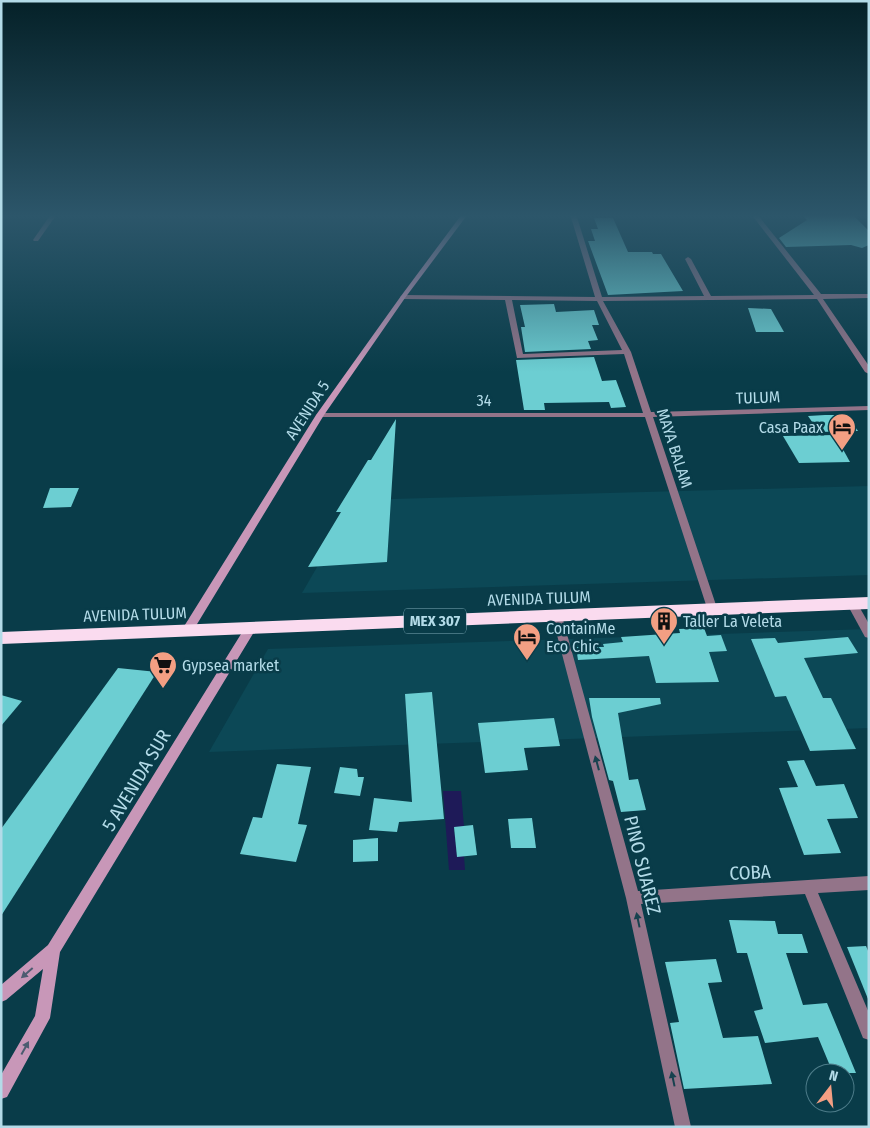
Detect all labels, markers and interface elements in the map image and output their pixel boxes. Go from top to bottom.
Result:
street label: AVENIDA 5 [281,377,333,443]
street label: TULUM [736,387,781,408]
street label: 34 [477,391,492,410]
street label: MAYA BALAM [653,406,696,490]
hotel icon: Casa Paax [827,412,857,451]
place label: Casa Paax [759,418,823,437]
street label: AVENIDA TULUM [487,587,591,610]
street label: AVENIDA TULUM [83,603,187,626]
building icon: Taller La Veleta [649,606,679,645]
road number: MEX 307 [404,608,466,634]
place label: Taller La Veleta [683,612,782,631]
place label: ContainMe Eco Chic [546,619,615,656]
hotel icon: ContainMe Eco Chic [512,622,542,661]
supermarket icon: Gypsea market [148,650,178,689]
place label: Gypsea market [182,656,280,675]
street label: 5 AVENIDA SUR [97,725,176,835]
one-way arrow [592,756,600,771]
street label: PINO SUAREZ [619,813,666,917]
street label: COBA [729,860,771,885]
one-way arrow [634,913,642,928]
one-way arrow [22,967,34,979]
one-way arrow [21,1041,29,1056]
north arrow [805,1063,855,1113]
text: N [827,1067,840,1085]
one-way arrow [668,1071,676,1087]

